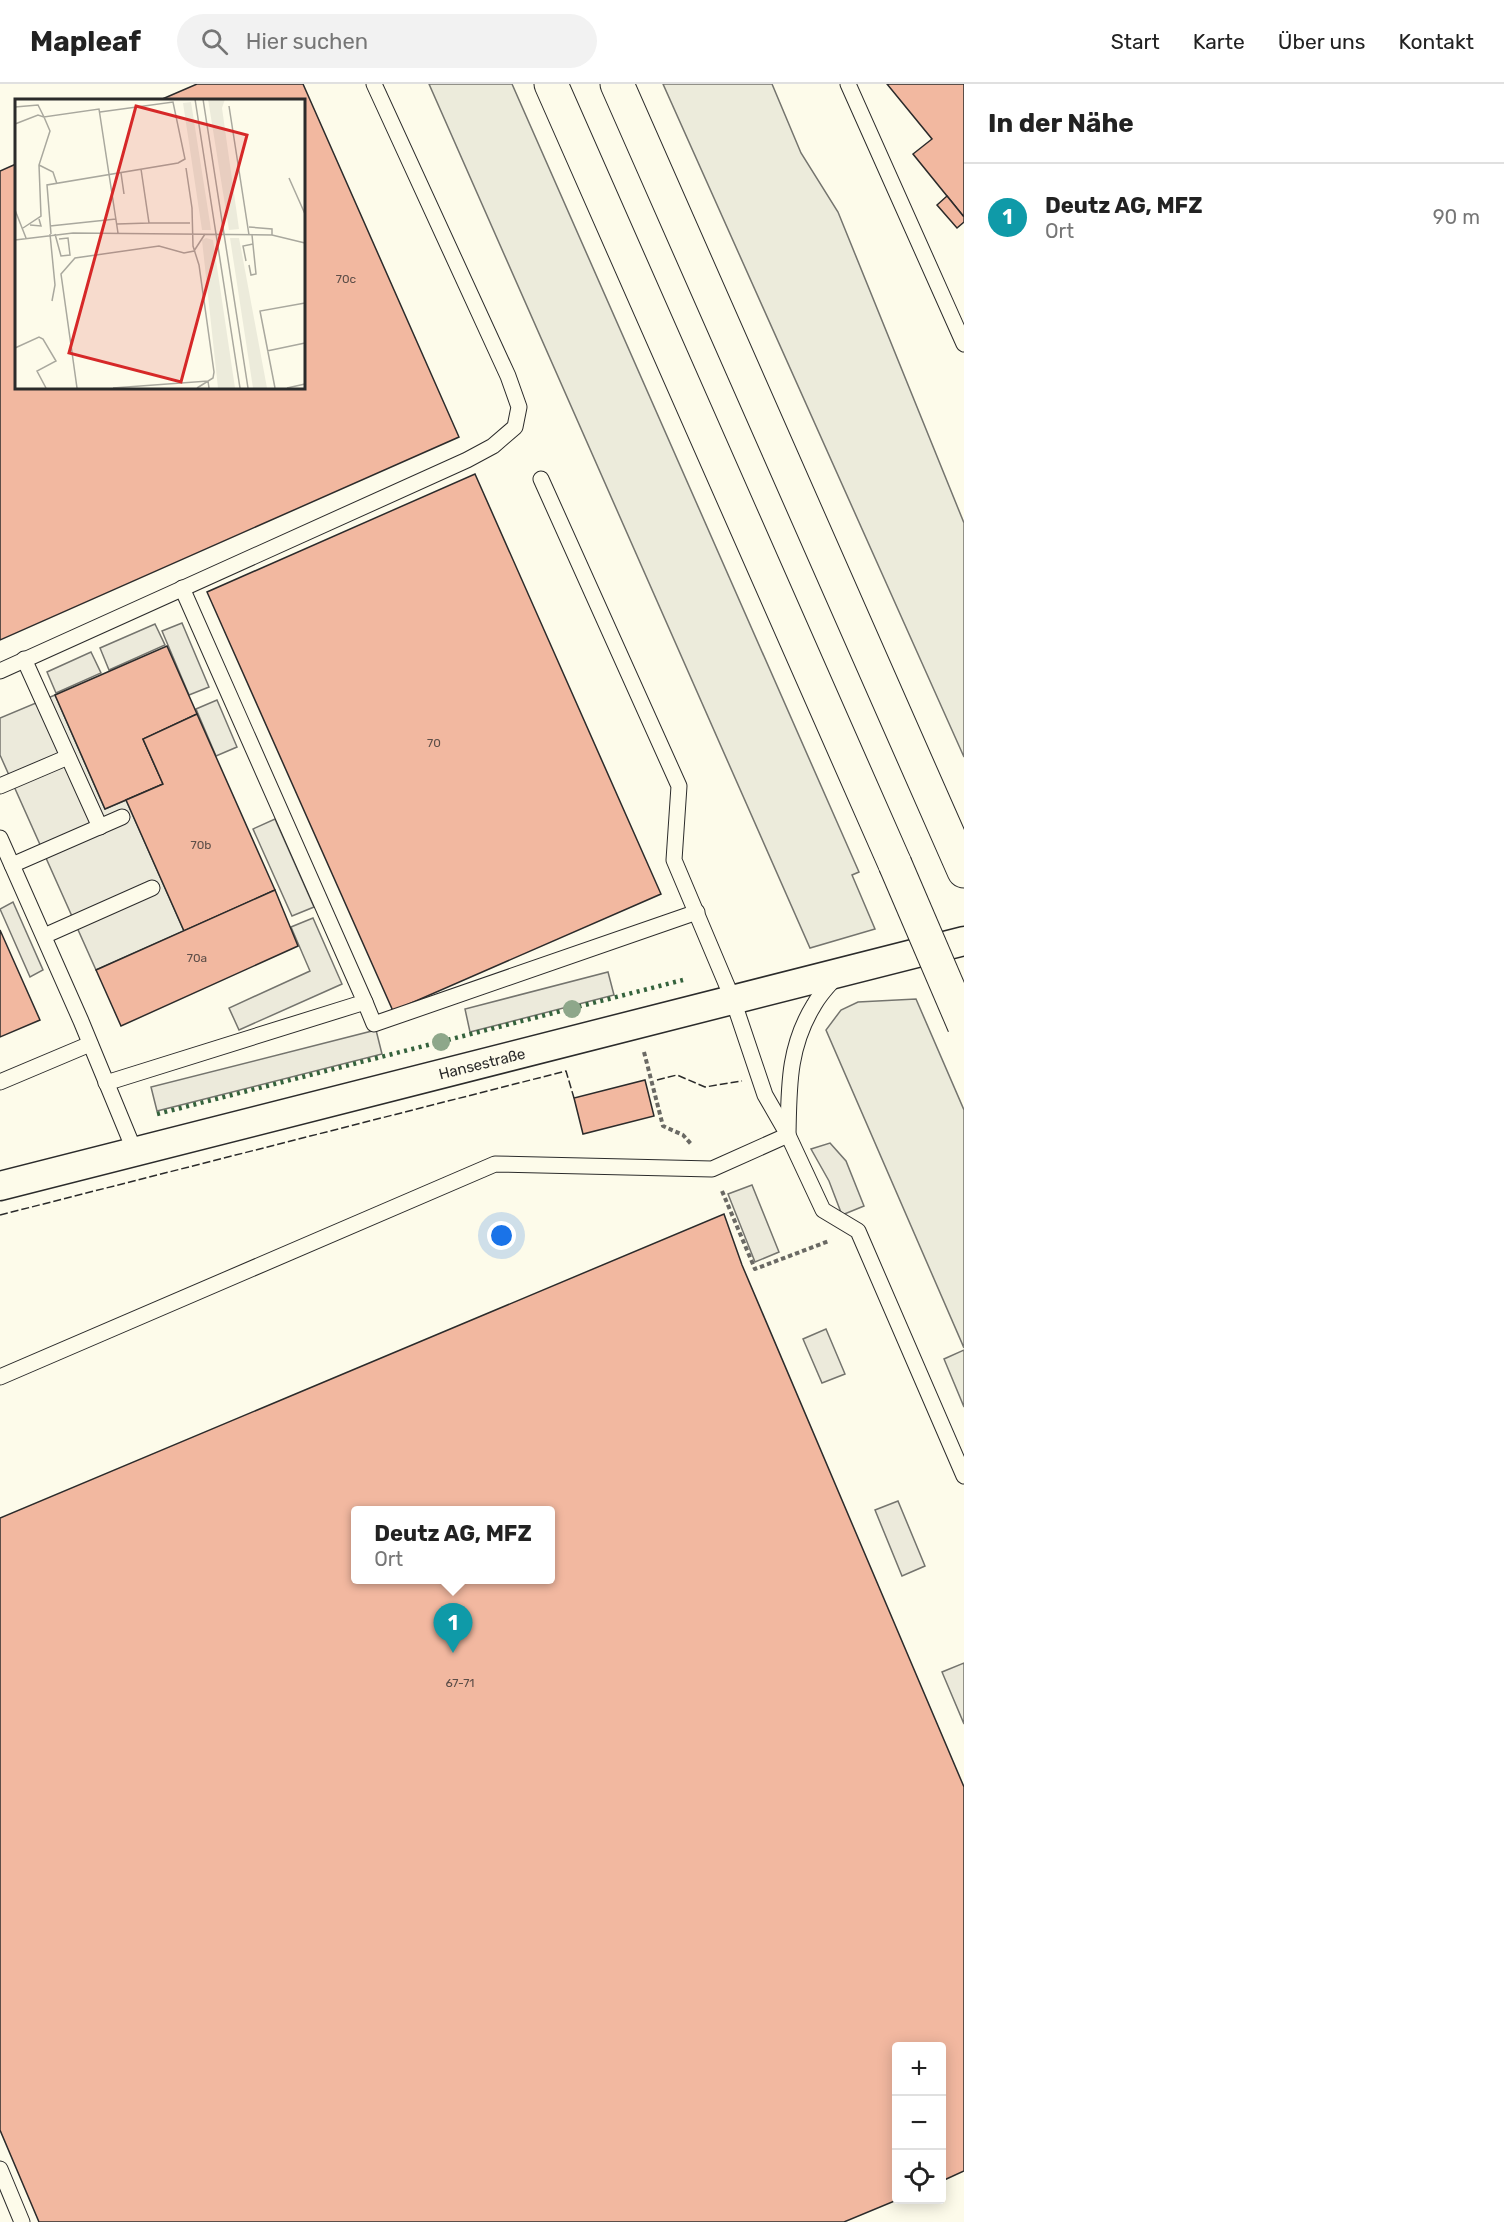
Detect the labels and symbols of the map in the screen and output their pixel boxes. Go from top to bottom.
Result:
inset map [15,99,304,388]
house number: 70c [336,272,357,286]
house number: 70 [427,736,441,750]
house number: 70b [191,838,211,852]
house number: 70a [187,951,207,965]
street label: Hansestraße [437,1045,527,1083]
your location [487,1221,516,1250]
pin: 1 [434,1604,472,1653]
house number: 67-71 [445,1676,475,1690]

